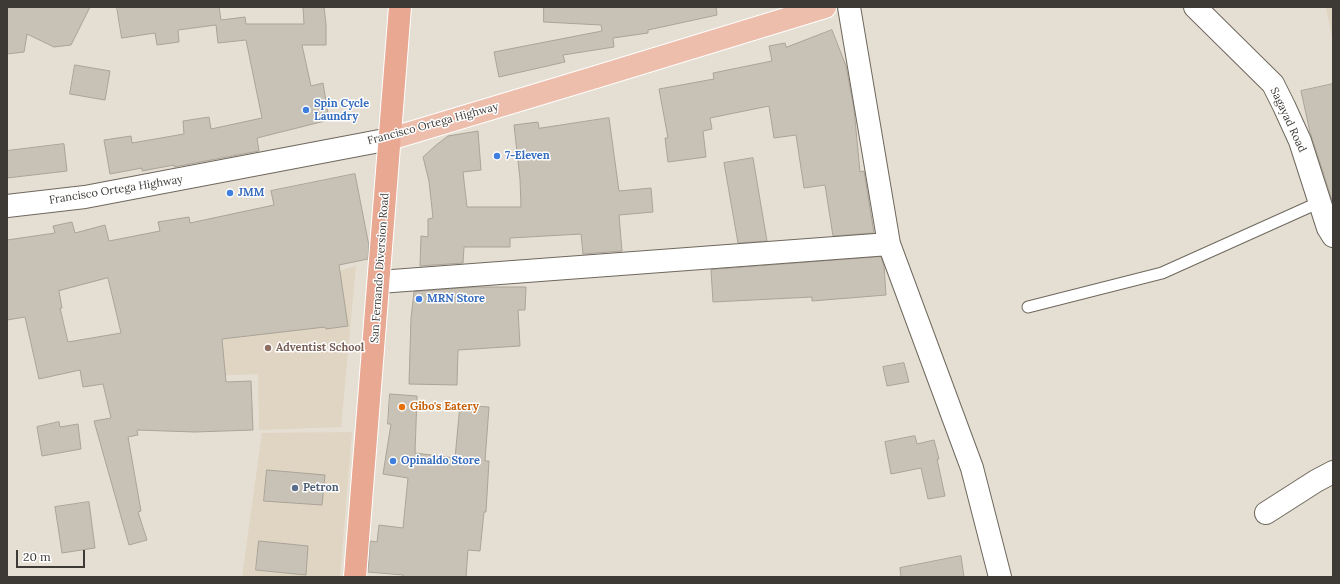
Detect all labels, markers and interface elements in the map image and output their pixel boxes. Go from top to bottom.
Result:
street label: Sagayad Road [1267,85,1309,155]
place label: Spin Cycle Laundry [314,97,369,123]
street label: Francisco Ortega Highway [366,100,500,148]
marker: Spin Cycle Laundry [301,105,311,115]
place label: 7-Eleven [505,149,550,163]
marker: 7-Eleven [492,151,502,161]
street label: Francisco Ortega Highway [48,173,184,207]
place label: JMM [238,186,264,200]
marker: JMM [225,188,235,198]
street label: San Fernando Diversion Road [368,193,392,343]
place label: MRN Store [427,292,485,306]
marker: MRN Store [414,294,424,304]
place label: Adventist School [276,341,364,355]
marker: Adventist School [263,343,273,353]
place label: Gibo's Eatery [410,400,479,414]
marker: Gibo's Eatery [397,402,407,412]
place label: Opinaldo Store [401,454,480,468]
marker: Opinaldo Store [388,456,398,466]
place label: Petron [303,481,339,495]
marker: Petron [290,483,300,493]
scale bar [18,542,87,568]
text: 20 m [23,549,51,564]

